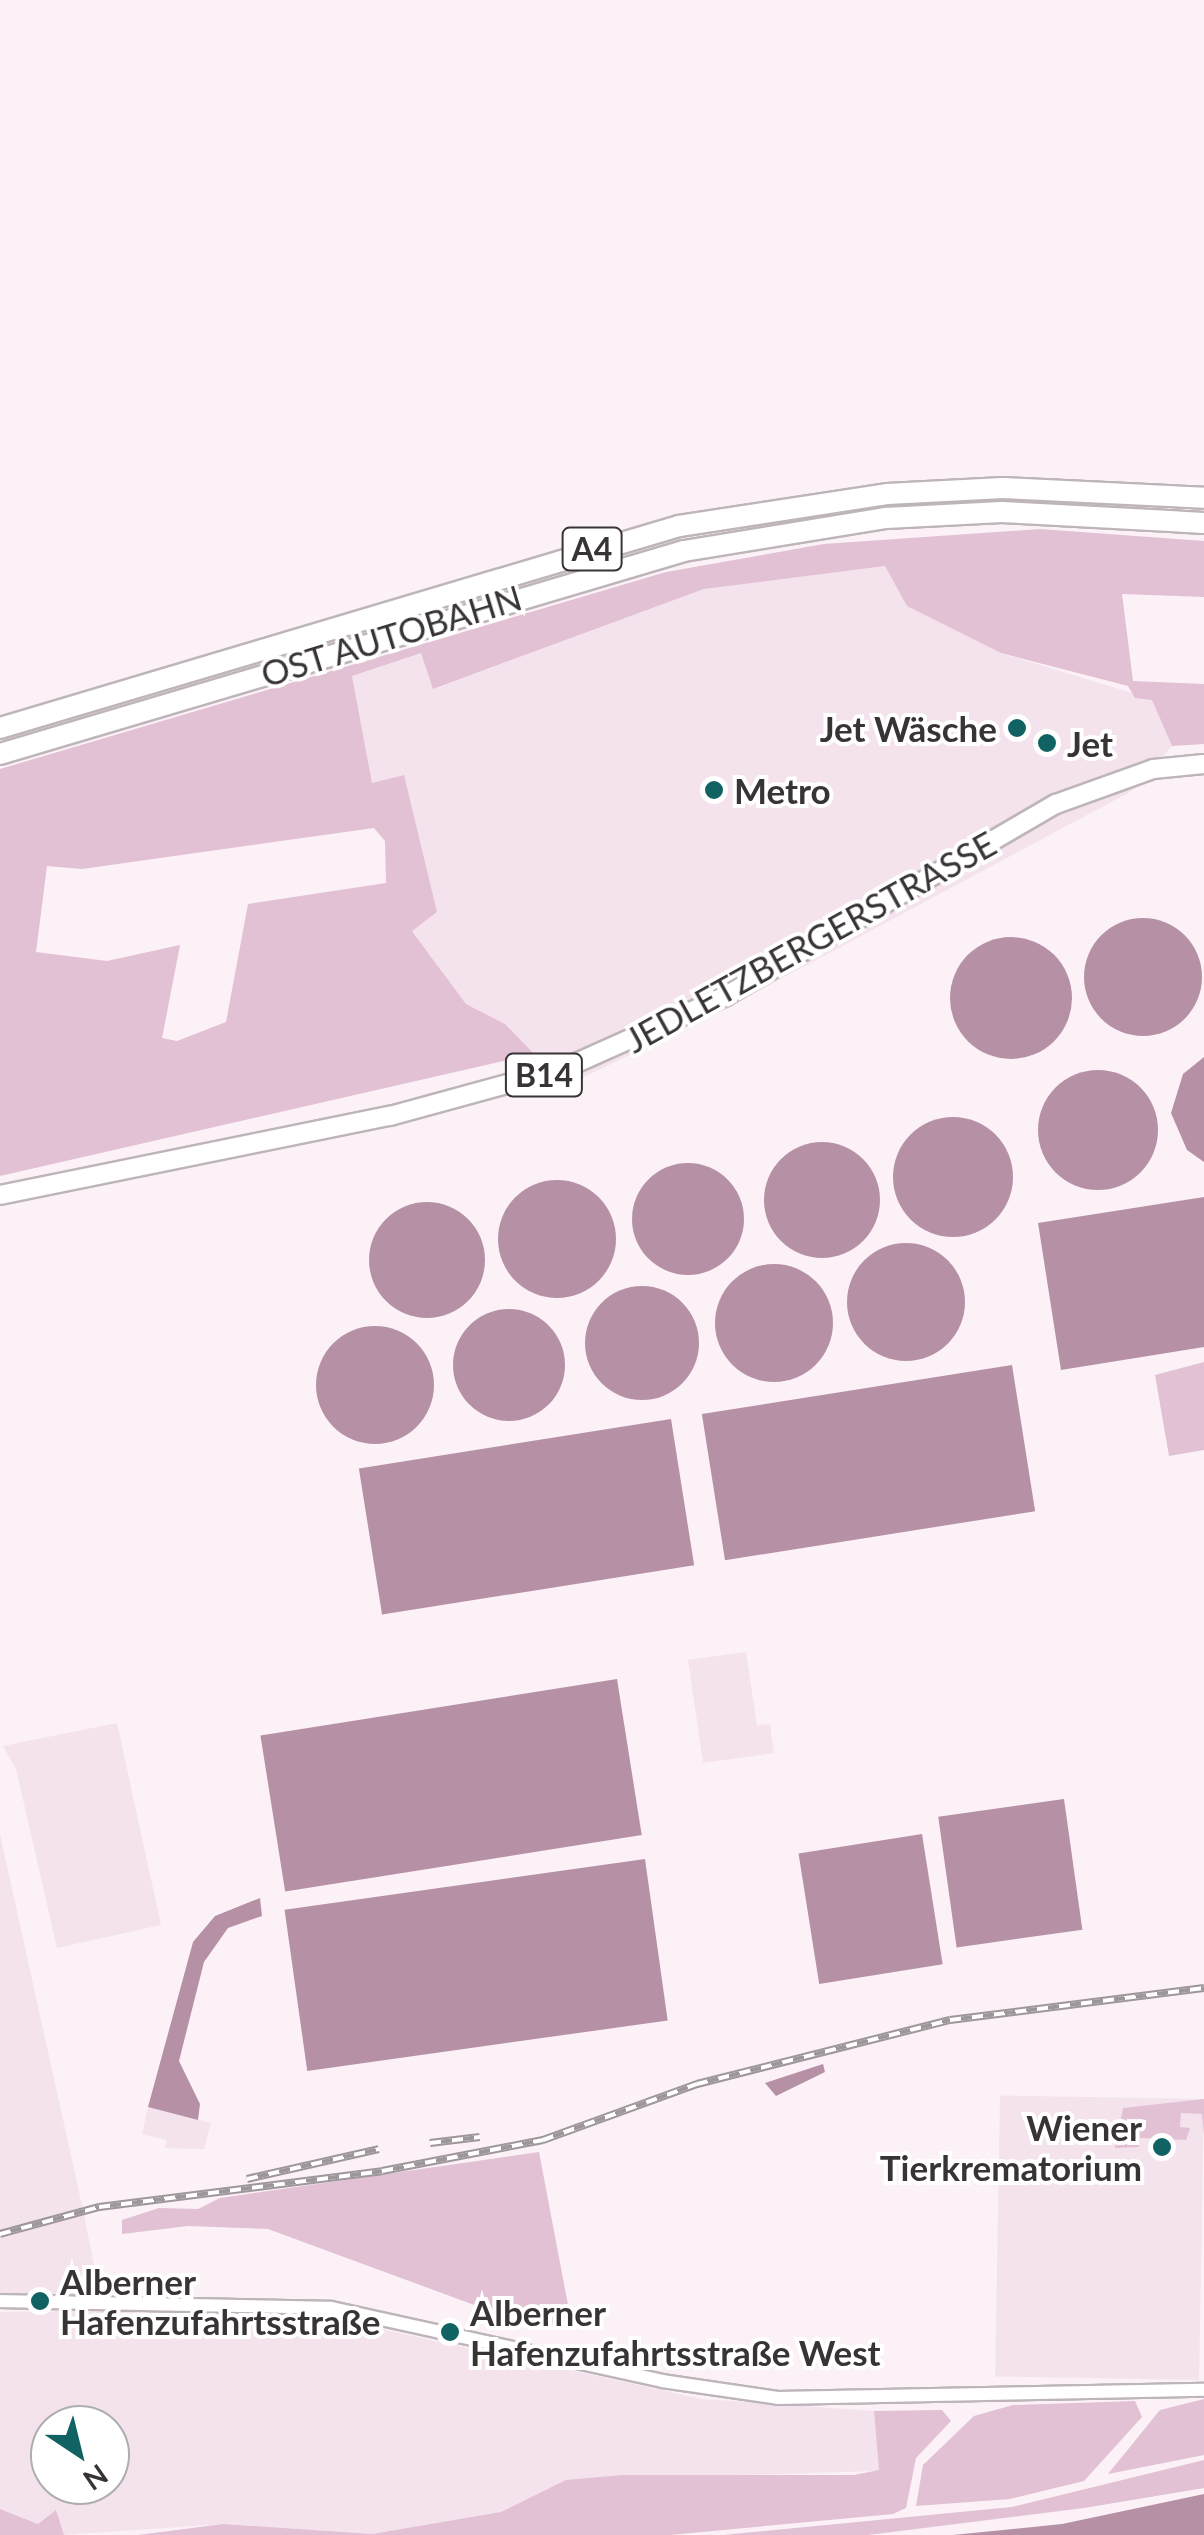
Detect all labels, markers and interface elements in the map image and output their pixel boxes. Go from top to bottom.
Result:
road number: A4 [560,522,624,576]
street label: OST AUTOBAHN [255,575,527,695]
place label: Jet Wäsche [819,707,997,749]
marker: Jet Wäsche [1006,717,1028,739]
place label: Jet [1067,722,1113,764]
marker: Jet [1036,732,1058,754]
place label: Metro [734,769,831,811]
marker: Metro [703,779,725,801]
street label: JEDLETZBERGERSTRASSE [617,821,1003,1061]
road number: B14 [504,1048,584,1102]
place label: Wiener Tierkrematorium [880,2106,1142,2188]
marker: Wiener Tierkrematorium [1151,2136,1173,2158]
place label: Alberner Hafenzufahrtsstraße [60,2260,381,2342]
marker: Alberner Hafenzufahrtsstraße [29,2290,51,2312]
place label: Alberner Hafenzufahrtsstraße West [470,2291,881,2373]
marker: Alberner Hafenzufahrtsstraße West [439,2321,461,2343]
north arrow [30,2405,130,2505]
text: N [77,2458,115,2498]

